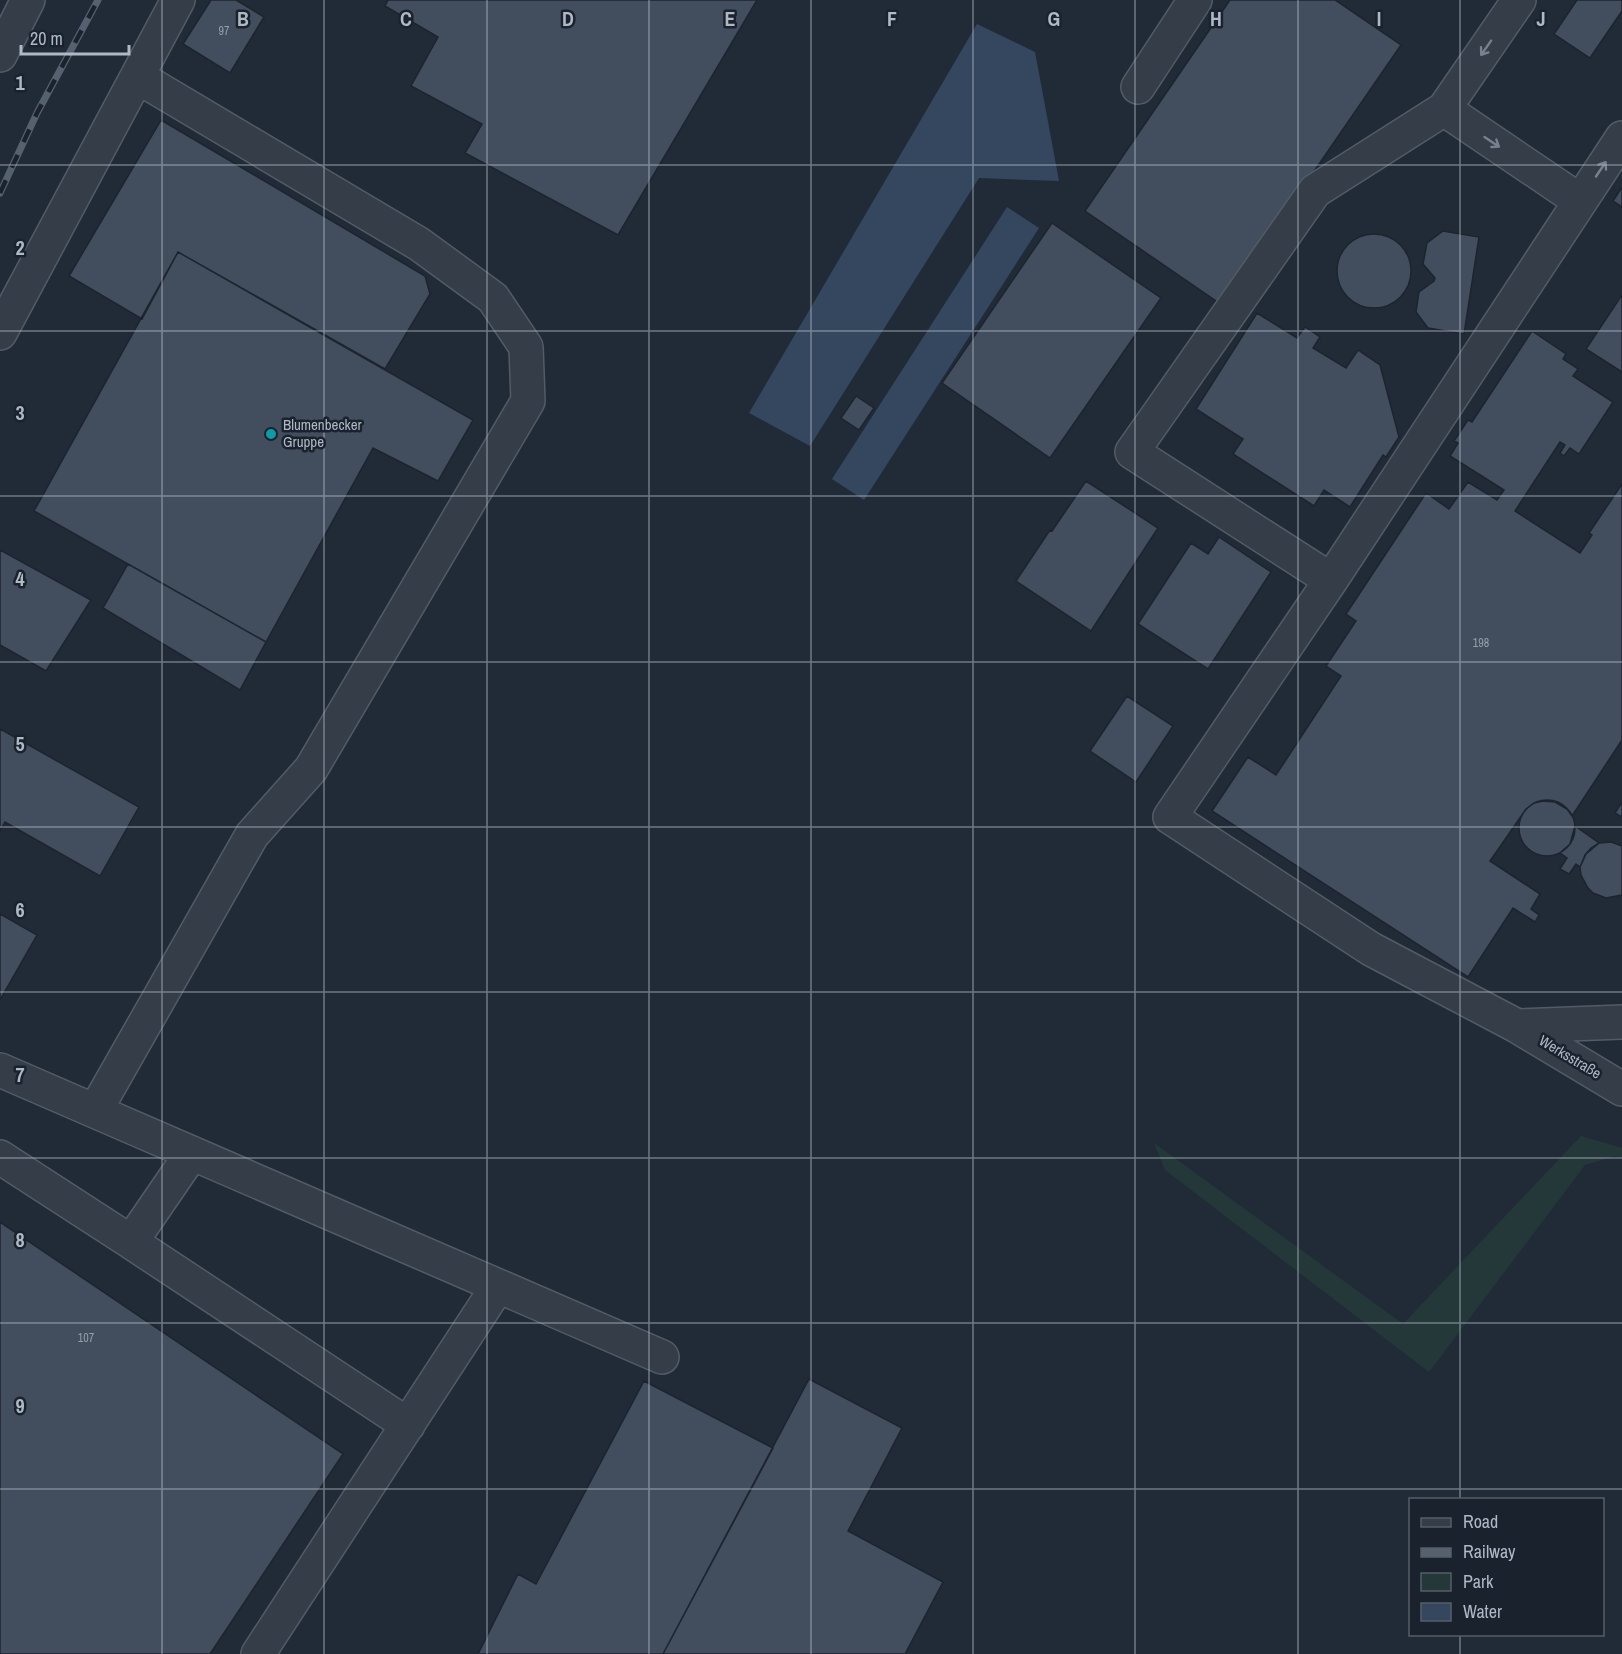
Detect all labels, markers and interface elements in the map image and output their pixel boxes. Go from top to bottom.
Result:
text: B [237,5,249,32]
text: C [400,5,412,32]
text: D [562,5,574,32]
text: E [725,5,736,32]
text: F [887,5,897,32]
text: G [1048,5,1060,32]
text: H [1210,5,1222,32]
text: I [1377,5,1381,32]
text: J [1536,5,1546,32]
scale bar [21,18,129,56]
house number: 97 [219,23,230,39]
text: 20 m [30,26,63,51]
one-way arrow [1480,39,1492,56]
text: 1 [15,69,25,96]
one-way arrow [1483,136,1500,148]
one-way arrow [1595,162,1607,178]
text: 2 [15,234,25,261]
text: 3 [15,399,25,426]
place label: Blumenbecker Gruppe [283,414,362,452]
marker: Blumenbecker Gruppe [264,427,278,441]
text: 4 [15,565,25,592]
house number: 198 [1473,635,1489,651]
text: 5 [15,730,25,757]
text: 6 [15,896,25,923]
street label: Werksstraße [1535,1030,1606,1084]
text: 7 [15,1061,25,1088]
text: 8 [15,1226,25,1253]
house number: 107 [78,1330,95,1346]
text: 9 [15,1392,25,1419]
legend [1409,1498,1604,1636]
text: Road [1463,1509,1498,1534]
text: Railway [1463,1539,1516,1564]
text: Park [1463,1569,1494,1594]
text: Water [1463,1599,1502,1624]

